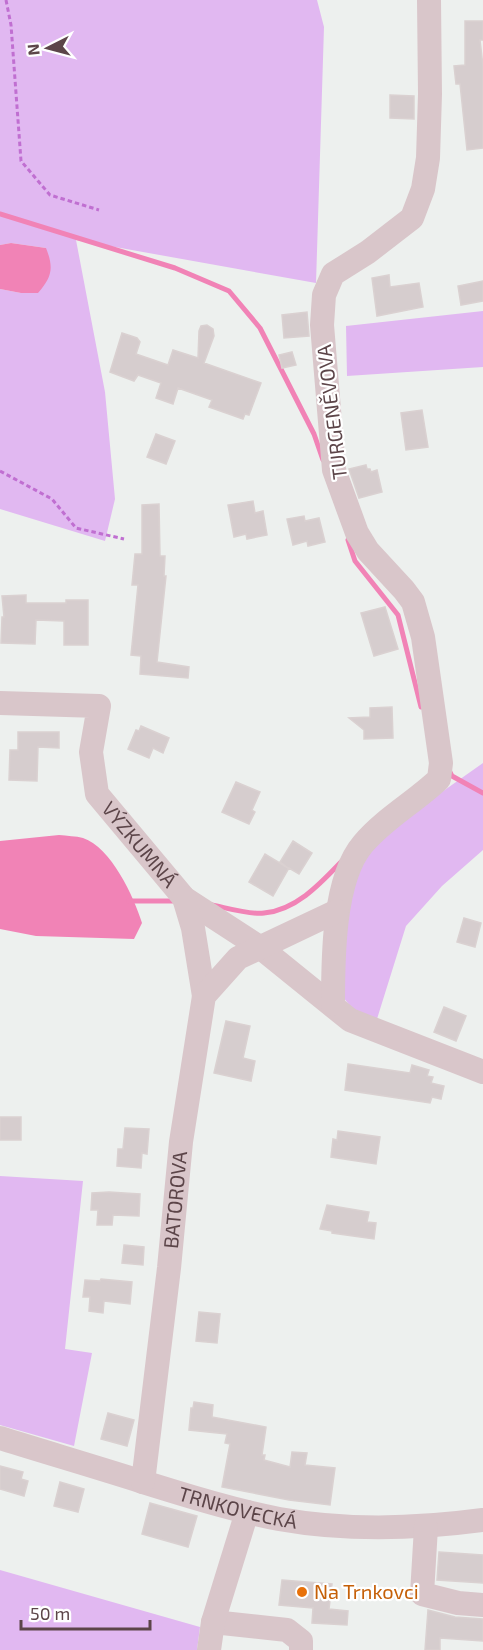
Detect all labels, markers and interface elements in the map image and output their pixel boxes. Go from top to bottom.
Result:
north arrow [18,18,78,78]
text: N [23,43,43,56]
street label: TURGENĚVOVA [311,343,351,481]
street label: VÝZKUMNÁ [97,796,183,892]
street label: BATOROVA [158,1149,191,1250]
street label: TRNKOVECKÁ [176,1481,300,1533]
place label: Na Trnkovci [314,1579,419,1603]
marker: Na Trnkovci [295,1585,309,1599]
scale bar [21,1593,150,1631]
text: 50 m [30,1602,70,1624]

